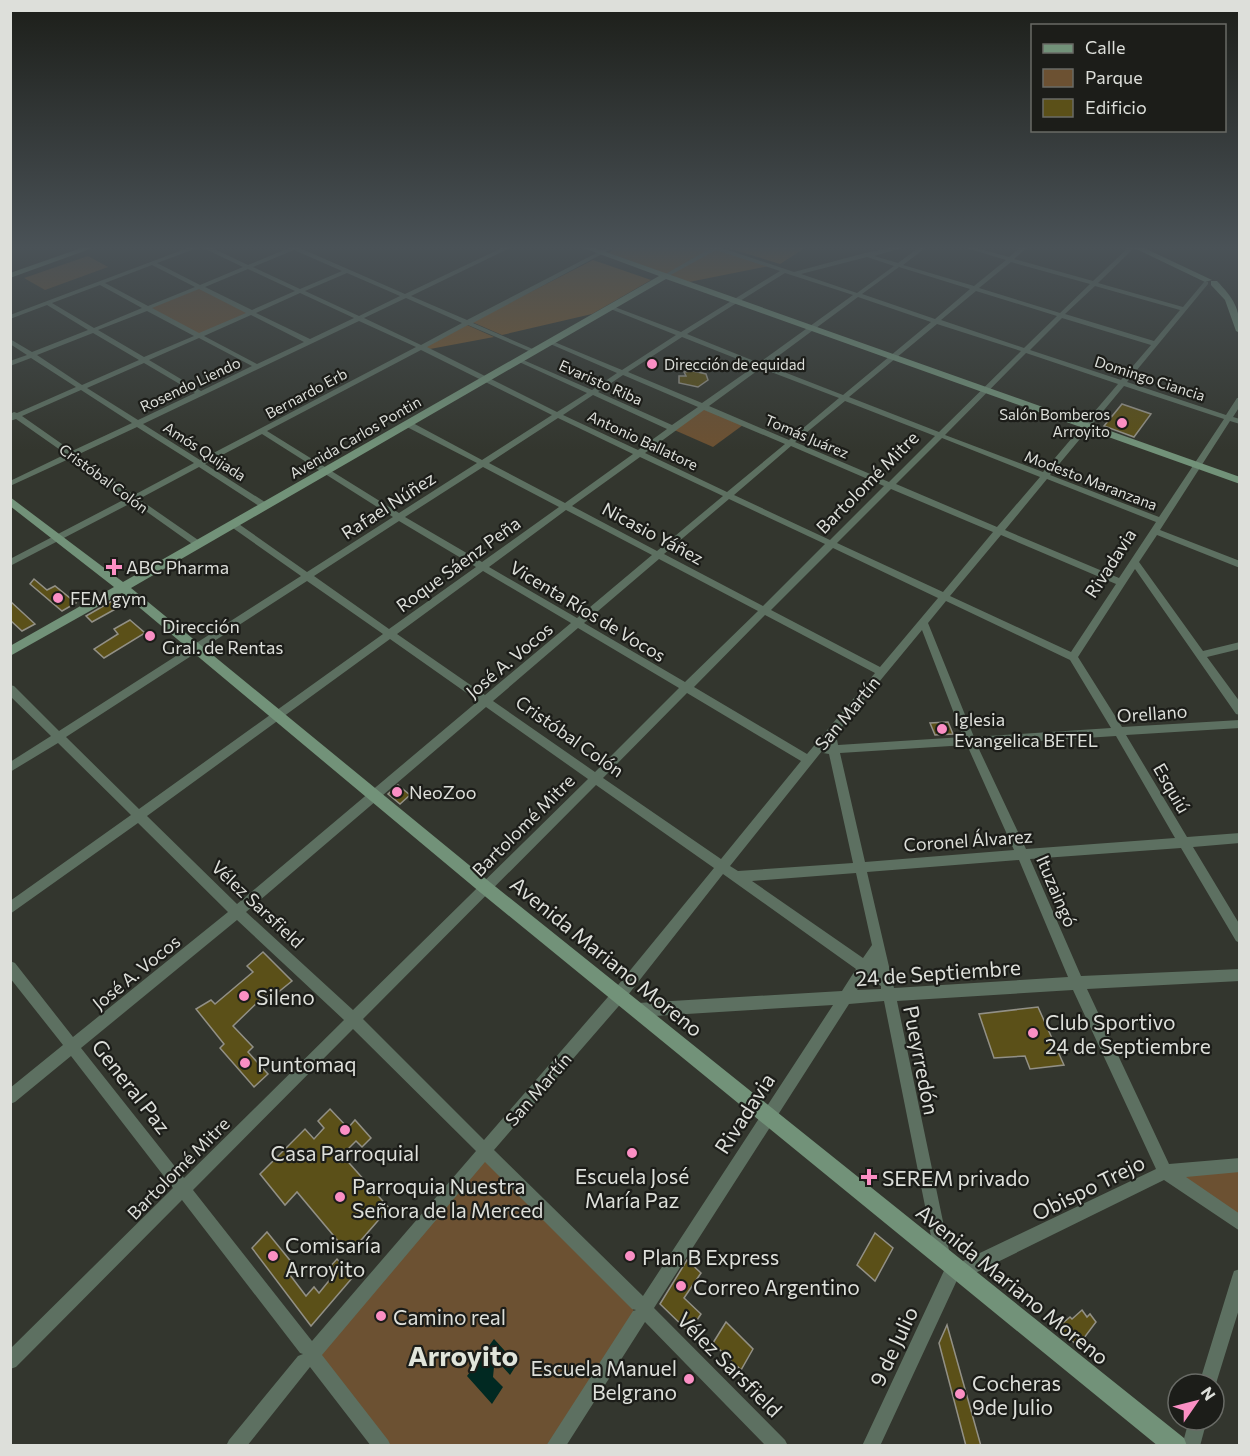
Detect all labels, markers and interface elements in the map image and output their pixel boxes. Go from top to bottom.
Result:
legend [1031,24,1226,132]
text: Calle [1085,36,1125,58]
text: Parque [1085,66,1143,88]
text: Edificio [1085,96,1147,118]
street label: Domingo Ciancia [1093,352,1207,404]
street label: Rosendo Liendo [137,353,243,415]
place label: Dirección de equidad [664,355,805,373]
street label: Evaristo Riba [557,356,645,408]
marker: Dirección de equidad [645,357,659,371]
street label: Bernardo Erb [262,364,350,422]
street label: Avenida Carlos Pontin [286,392,424,482]
place label: Salón Bomberos Arroyito [999,405,1110,440]
street label: Antonio Ballatore [585,407,701,474]
street label: Tomás Juárez [762,410,852,462]
marker: Salón Bomberos Arroyito [1115,416,1129,430]
street label: Amós Quijada [160,418,250,484]
street label: Bartolomé Mitre [811,426,923,538]
street label: Cristóbal Colón [56,440,152,516]
street label: Modesto Maranzana [1022,446,1160,514]
street label: Rafael Núñez [337,466,439,544]
street label: Nicasio Yáñez [599,497,707,569]
street label: Roque Sáenz Peña [392,512,524,616]
street label: Rivadavia [1080,524,1140,602]
place label: ABC Pharma [126,556,229,578]
street label: Vicenta Ríos de Vocos [506,556,670,666]
marker: ABC Pharma [107,560,121,574]
place label: FEM gym [70,587,146,609]
marker: FEM gym [51,591,65,605]
place label: Dirección Gral. de Rentas [162,615,284,658]
street label: José A. Vocos [461,617,557,703]
marker: Dirección Gral. de Rentas [143,629,157,643]
street label: San Martín [810,672,884,754]
street label: Cristóbal Colón [512,691,628,781]
street label: Orellano [1116,700,1188,726]
place label: Iglesia Evangelica BETEL [954,708,1098,751]
marker: Iglesia Evangelica BETEL [935,722,949,736]
street label: Esquiú [1149,759,1195,817]
street label: Bartolomé Mitre [467,769,579,881]
place label: NeoZoo [409,781,476,803]
marker: NeoZoo [390,785,404,799]
street label: Coronel Álvarez [903,825,1033,855]
street label: Ituzaingó [1032,852,1082,930]
street label: Vélez Sarsfield [207,856,309,952]
street label: Avenida Mariano Moreno [506,871,708,1041]
street label: José A. Vocos [88,930,184,1014]
street label: 24 de Septiembre [854,954,1022,990]
place label: Sileno [256,984,315,1009]
marker: Sileno [237,989,251,1003]
street label: Pueyrredón [899,1003,945,1117]
place label: Club Sportivo 24 de Septiembre [1045,1009,1211,1058]
marker: Club Sportivo 24 de Septiembre [1026,1026,1040,1040]
street label: General Paz [87,1034,177,1138]
street label: San Martín [500,1048,576,1130]
place label: Puntomaq [257,1051,357,1076]
marker: Puntomaq [238,1056,252,1070]
street label: Rivadavia [709,1068,779,1158]
street label: Bartolomé Mitre [122,1112,234,1224]
marker: Casa Parroquial [338,1123,352,1137]
place label: Casa Parroquial [271,1140,419,1165]
marker: Escuela José María Paz [625,1146,639,1160]
street label: Obispo Trejo [1028,1149,1148,1225]
place label: Escuela José María Paz [575,1163,689,1212]
place label: SEREM privado [882,1165,1030,1190]
marker: SEREM privado [860,1168,878,1186]
place label: Parroquia Nuestra Señora de la Merced [352,1173,543,1222]
marker: Parroquia Nuestra Señora de la Merced [333,1190,347,1204]
street label: Avenida Mariano Moreno [912,1199,1114,1369]
place label: Comisaría Arroyito [285,1232,381,1281]
place label: Plan B Express [642,1244,779,1269]
marker: Comisaría Arroyito [266,1249,280,1263]
marker: Plan B Express [623,1249,637,1263]
place label: Correo Argentino [693,1274,860,1299]
marker: Correo Argentino [674,1279,688,1293]
street label: 9 de Julio [864,1302,922,1390]
place label: Camino real [393,1304,506,1329]
street label: Vélez Sarsfield [672,1306,788,1422]
marker: Camino real [374,1309,388,1323]
district label: Arroyito [408,1338,518,1372]
place label: Escuela Manuel Belgrano [530,1355,677,1404]
place label: Cocheras 9de Julio [972,1370,1061,1419]
marker: Escuela Manuel Belgrano [682,1372,696,1386]
north arrow [1166,1372,1226,1432]
text: N [1197,1383,1220,1403]
marker: Cocheras 9de Julio [953,1387,967,1401]

